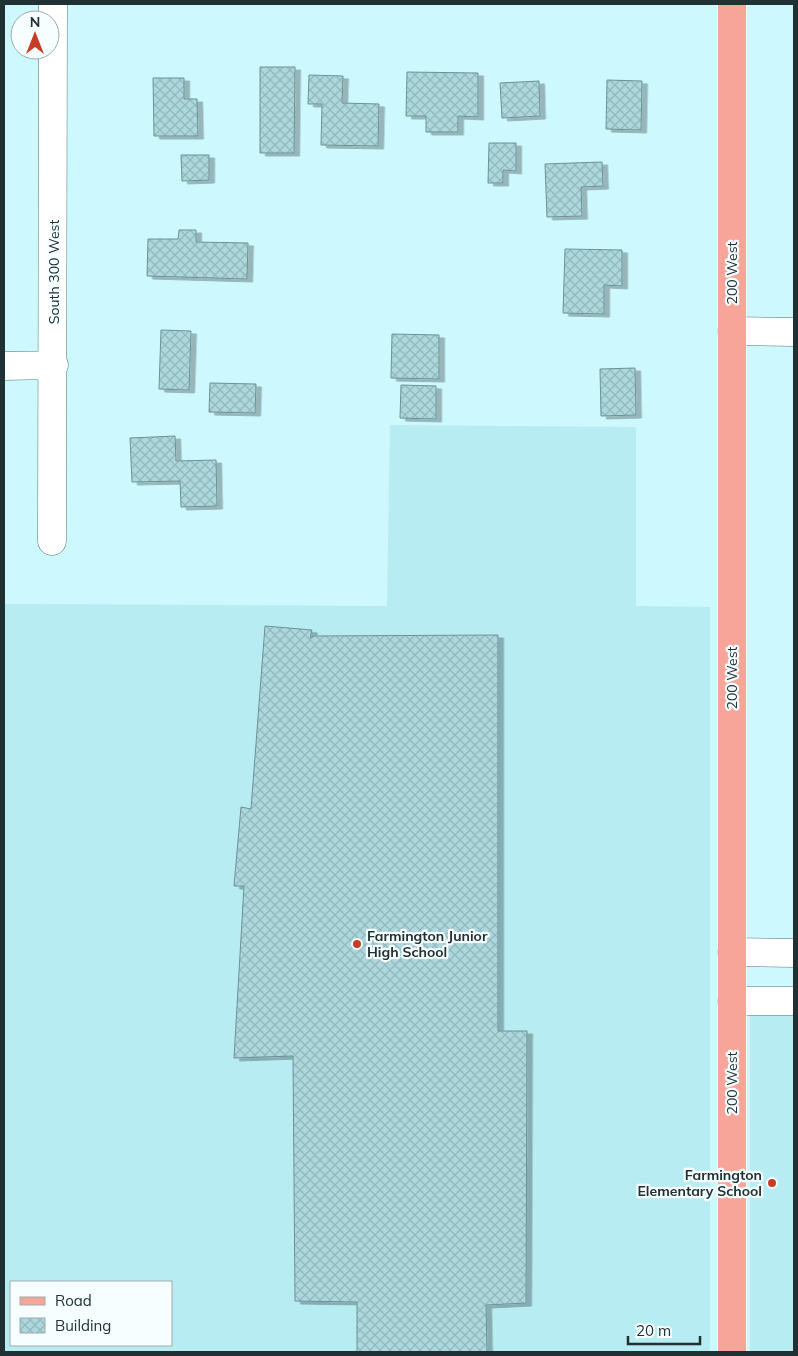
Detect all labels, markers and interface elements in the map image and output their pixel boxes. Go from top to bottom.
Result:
north arrow [10,10,60,60]
text: N [30,13,40,31]
street label: South 300 West [45,220,63,324]
street label: 200 West [723,241,741,305]
street label: 200 West [723,646,741,710]
place label: Farmington Junior High School [367,927,488,961]
marker: Farmington Junior High School [351,938,363,950]
street label: 200 West [723,1051,741,1115]
place label: Farmington Elementary School [638,1166,762,1200]
marker: Farmington Elementary School [766,1177,778,1189]
legend [10,1281,172,1346]
text: Road [55,1291,92,1310]
scale bar [628,1314,700,1346]
text: Building [55,1316,111,1335]
text: 20 m [636,1321,671,1340]

